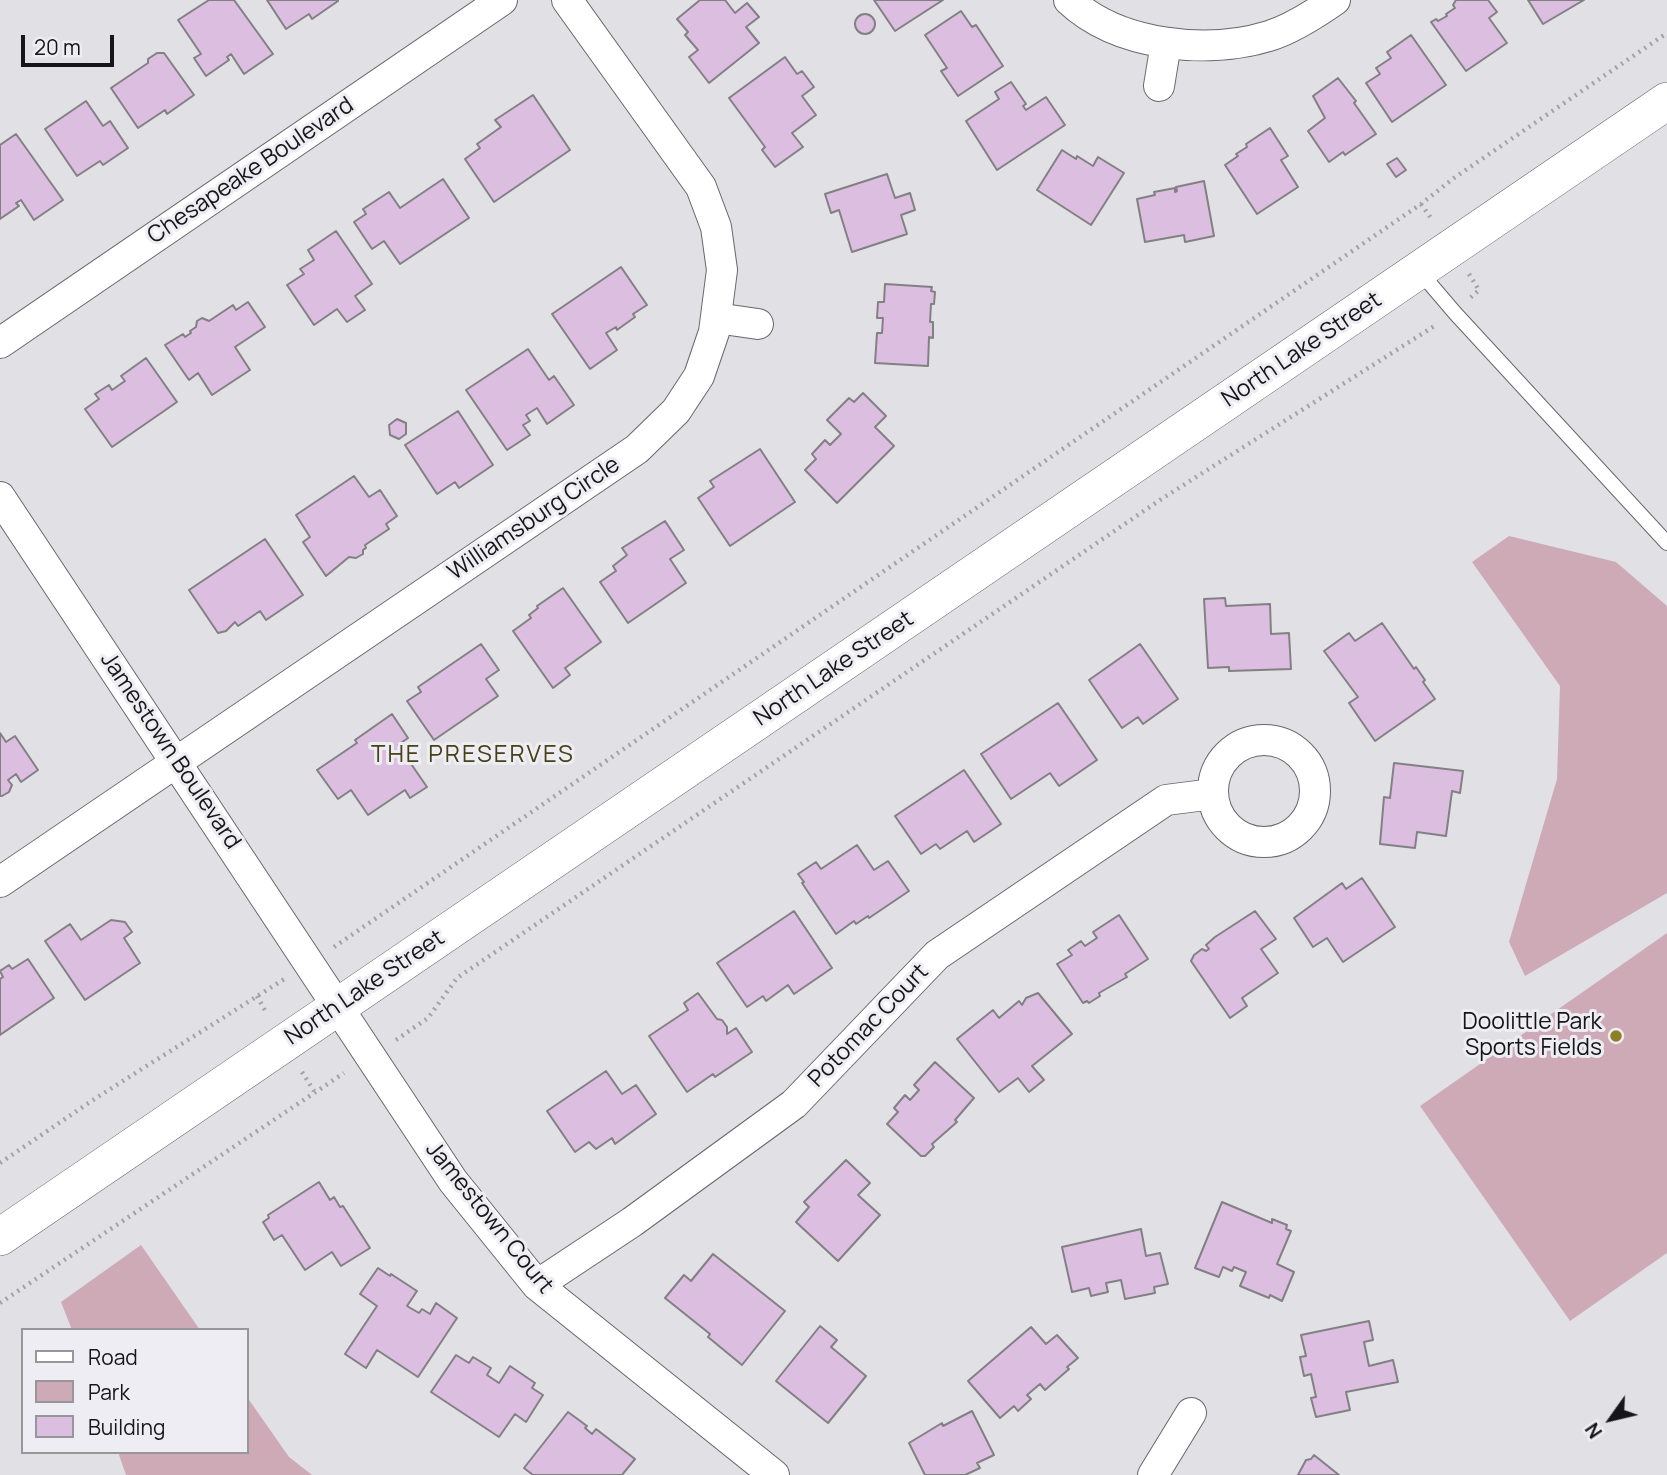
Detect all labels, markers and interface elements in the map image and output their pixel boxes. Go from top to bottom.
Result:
scale bar [24,21,117,65]
text: 20 m [34,33,81,61]
street label: Chesapeake Boulevard [143,92,359,250]
street label: North Lake Street [1217,286,1387,414]
street label: Williamsburg Circle [443,451,625,587]
street label: North Lake Street [749,605,919,733]
street label: Jamestown Boulevard [94,647,246,855]
district label: THE PRESERVES [373,741,573,769]
street label: North Lake Street [280,924,450,1052]
street label: Potomac Court [803,959,935,1093]
place label: Doolittle Park Sports Fields [1462,1009,1602,1063]
marker: Doolittle Park Sports Fields [1608,1028,1624,1044]
street label: Jamestown Court [419,1136,559,1300]
legend [21,1328,248,1454]
text: Road [88,1343,138,1371]
text: Park [88,1378,130,1406]
north arrow [1576,1384,1646,1454]
text: Building [88,1413,165,1441]
text: N [1579,1418,1608,1444]

